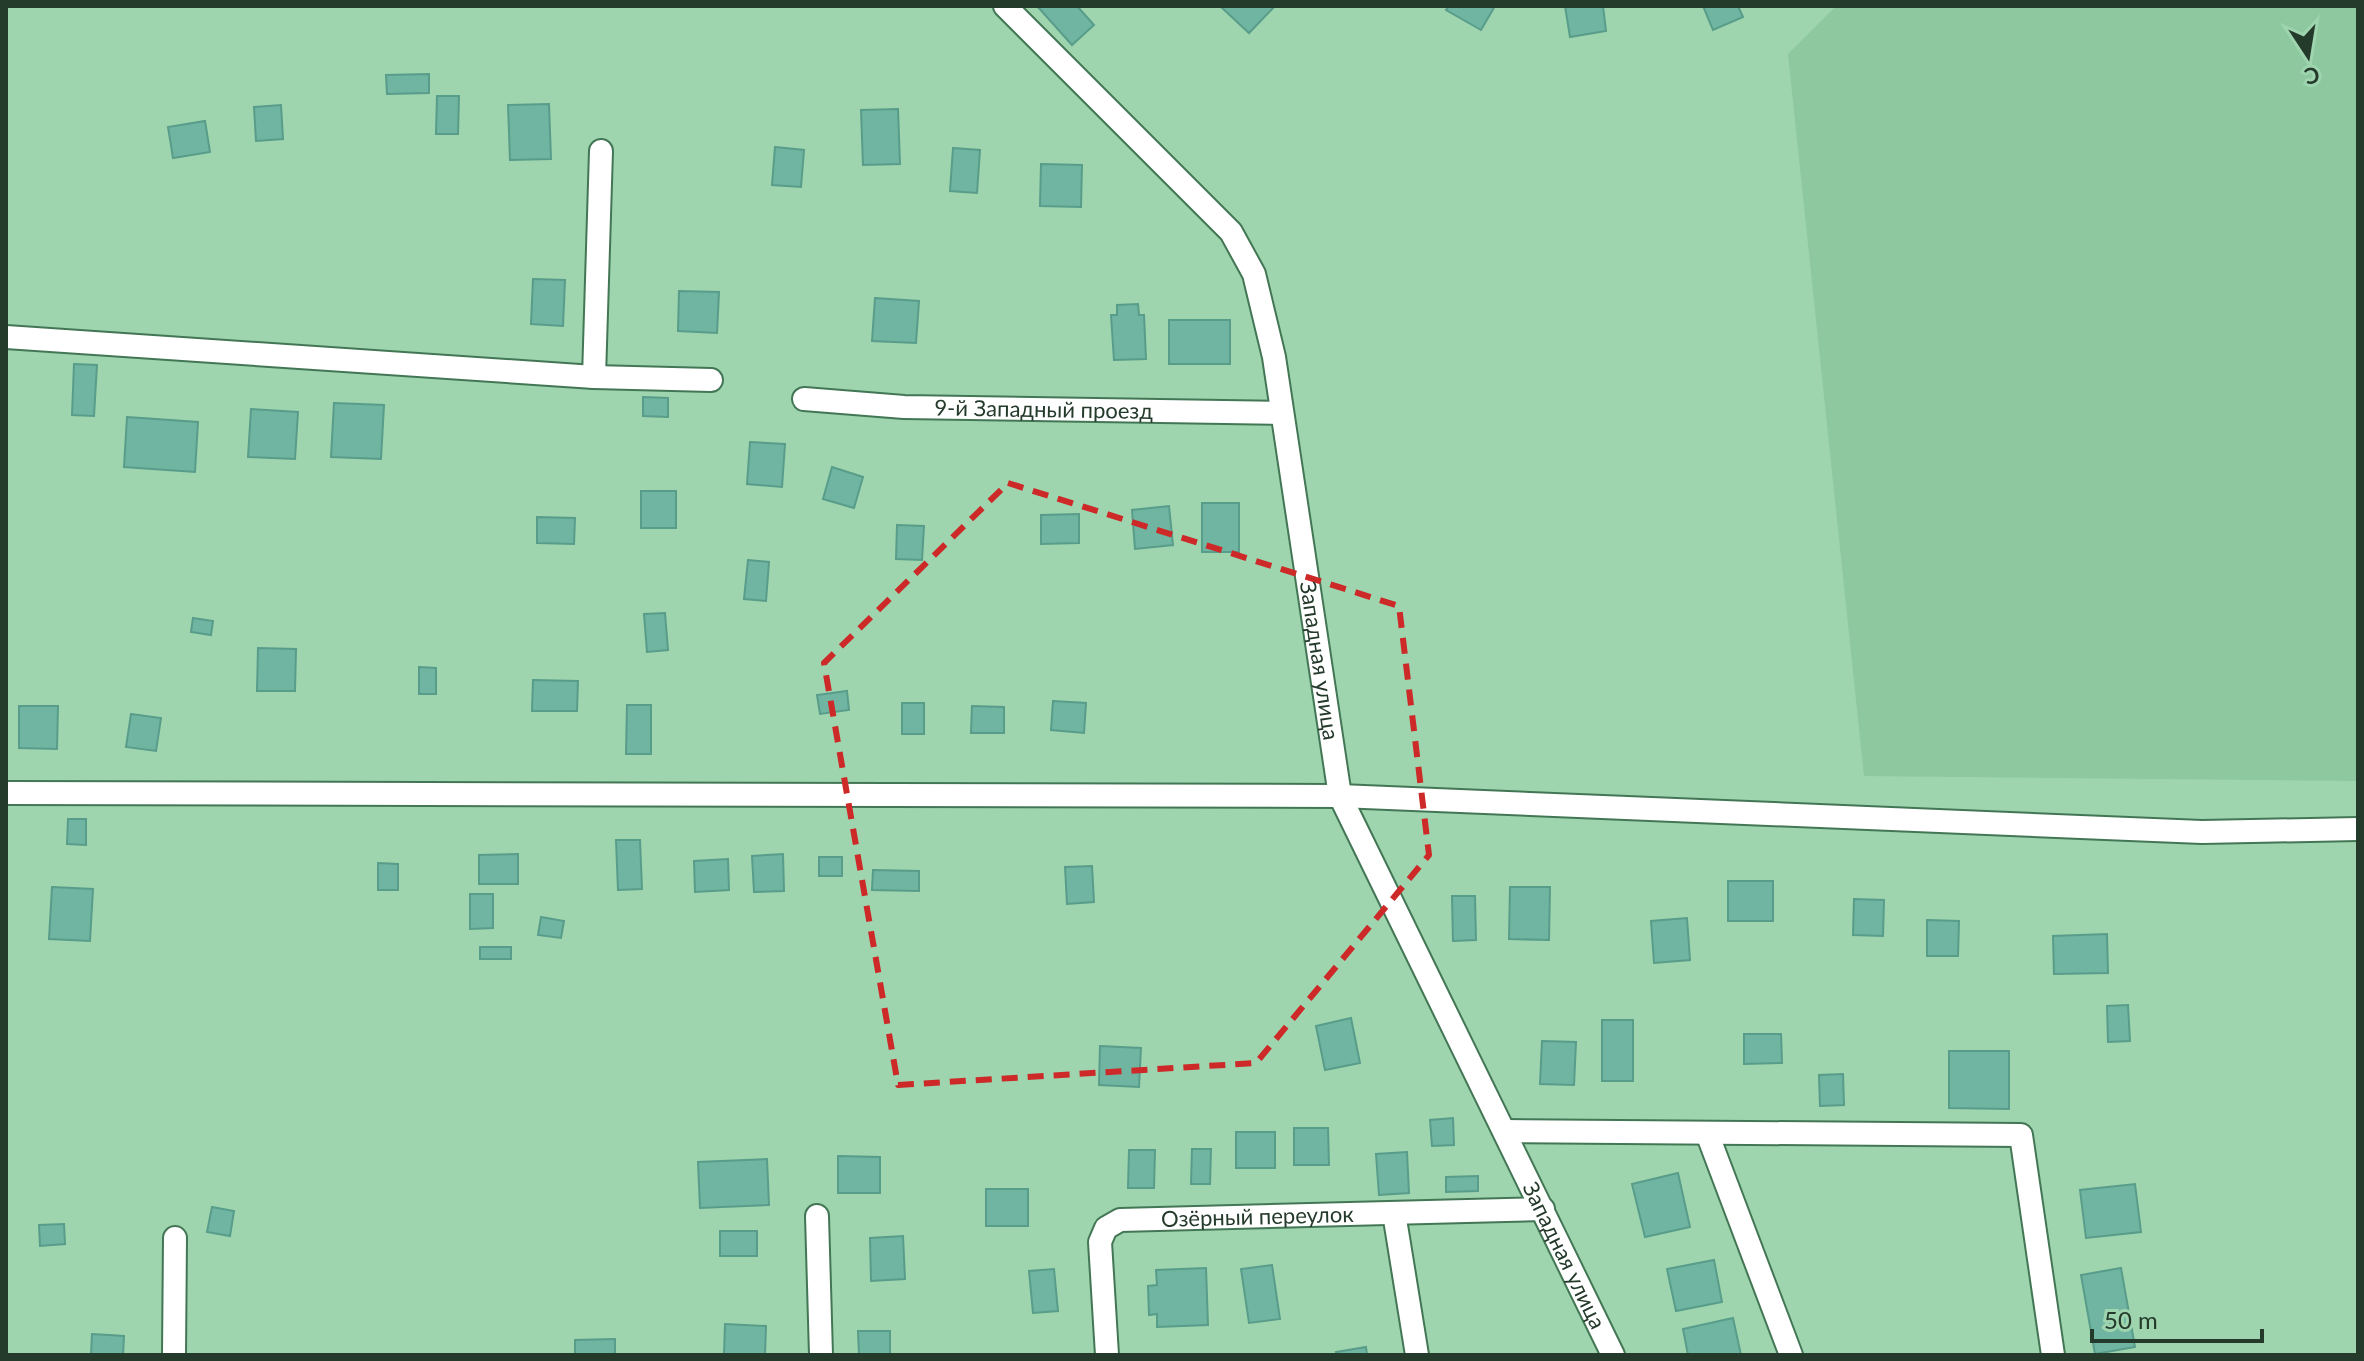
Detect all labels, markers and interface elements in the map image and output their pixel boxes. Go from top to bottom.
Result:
north arrow [2268,16,2348,96]
text: С [2302,61,2322,91]
street label: 9-й Западный проезд [934,393,1153,424]
street label: Западная улица [1295,579,1345,742]
street label: Западная улица [1517,1177,1612,1333]
street label: Озёрный переулок [1161,1200,1355,1232]
scale bar [2092,1293,2262,1343]
text: 50 m [2104,1305,2158,1334]

